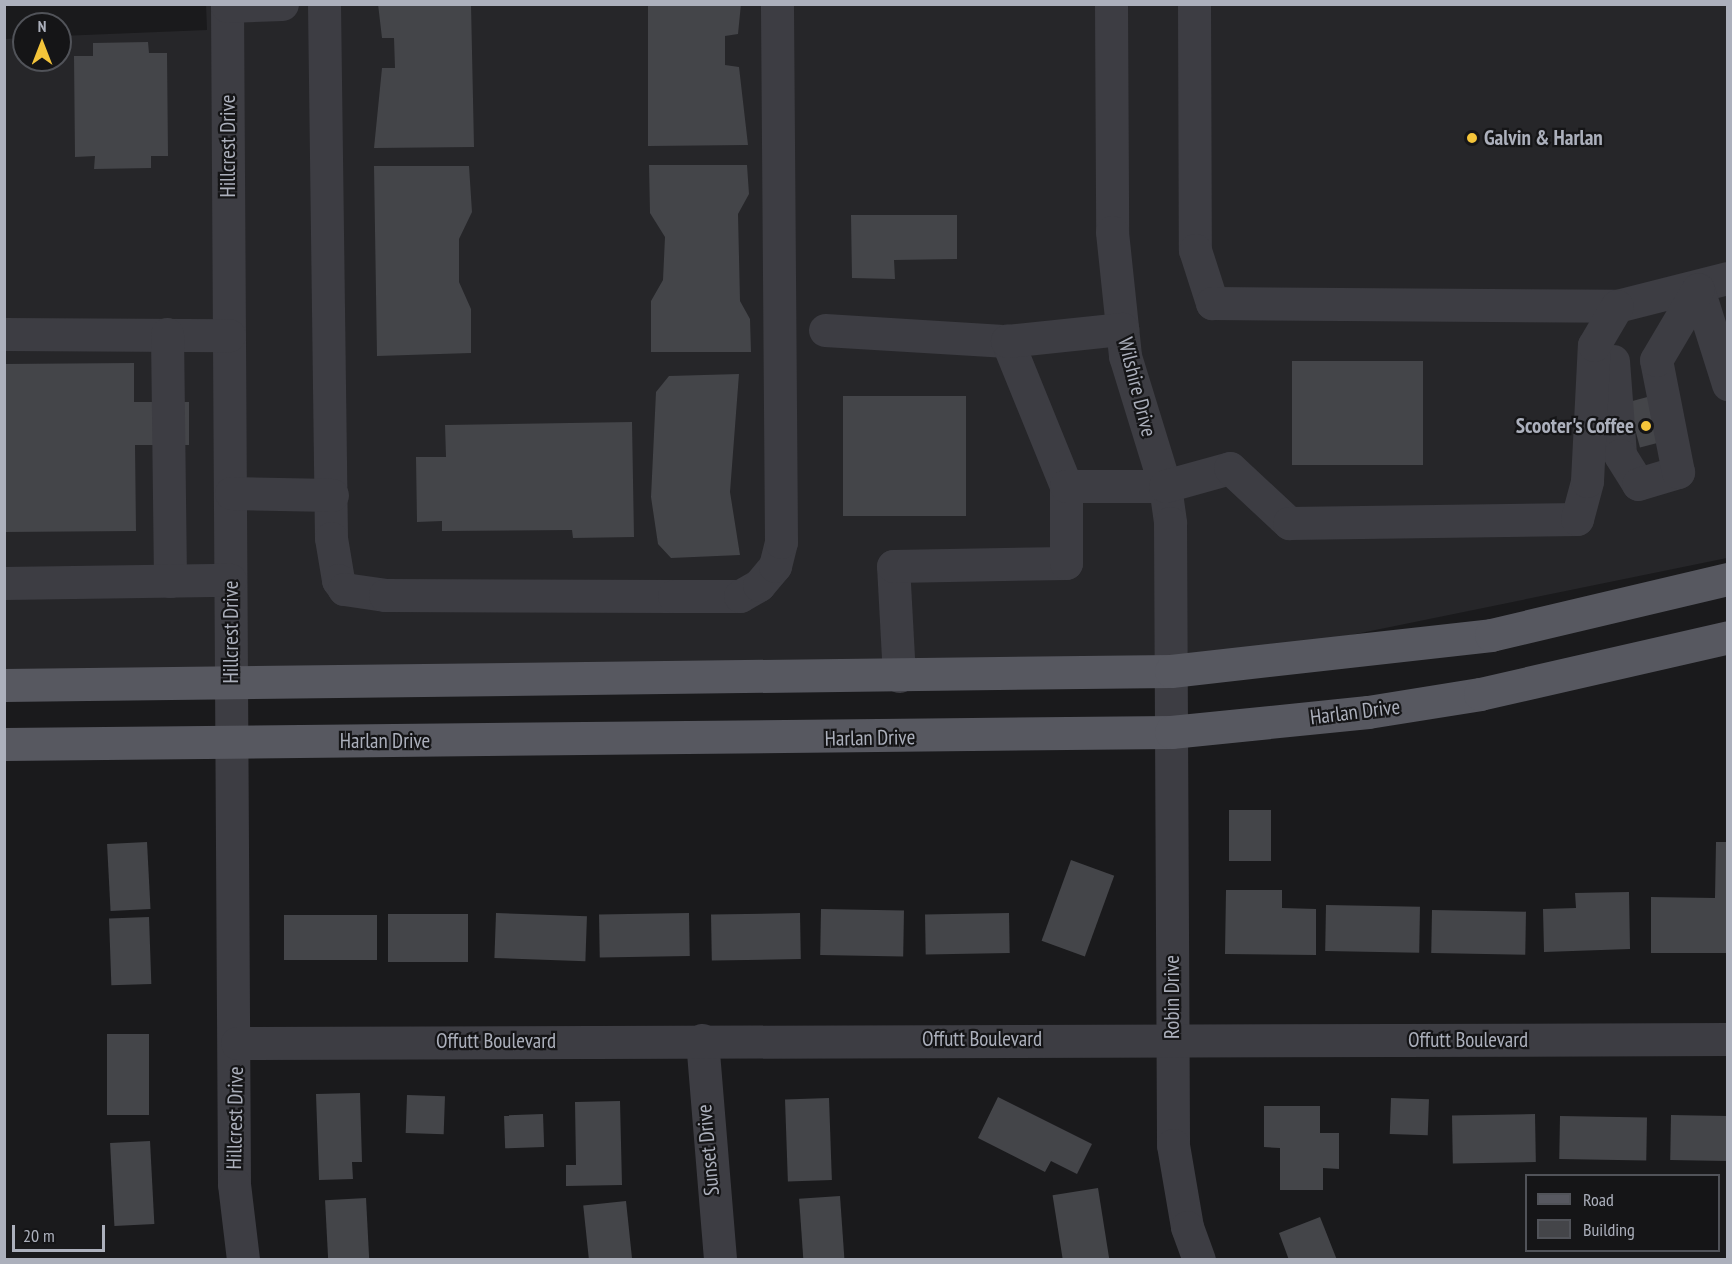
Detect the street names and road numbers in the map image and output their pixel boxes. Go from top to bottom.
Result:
street label: Hillcrest Drive [215,95,241,197]
street label: Wilshire Drive [1112,335,1162,439]
street label: Hillcrest Drive [218,581,244,683]
street label: Harlan Drive [1309,694,1401,730]
street label: Harlan Drive [825,725,915,751]
street label: Harlan Drive [340,728,430,754]
street label: Robin Drive [1159,955,1185,1039]
street label: Offutt Boulevard [922,1026,1042,1052]
street label: Offutt Boulevard [1408,1027,1528,1053]
street label: Offutt Boulevard [436,1028,556,1054]
street label: Hillcrest Drive [222,1066,248,1170]
street label: Sunset Drive [691,1103,725,1197]

